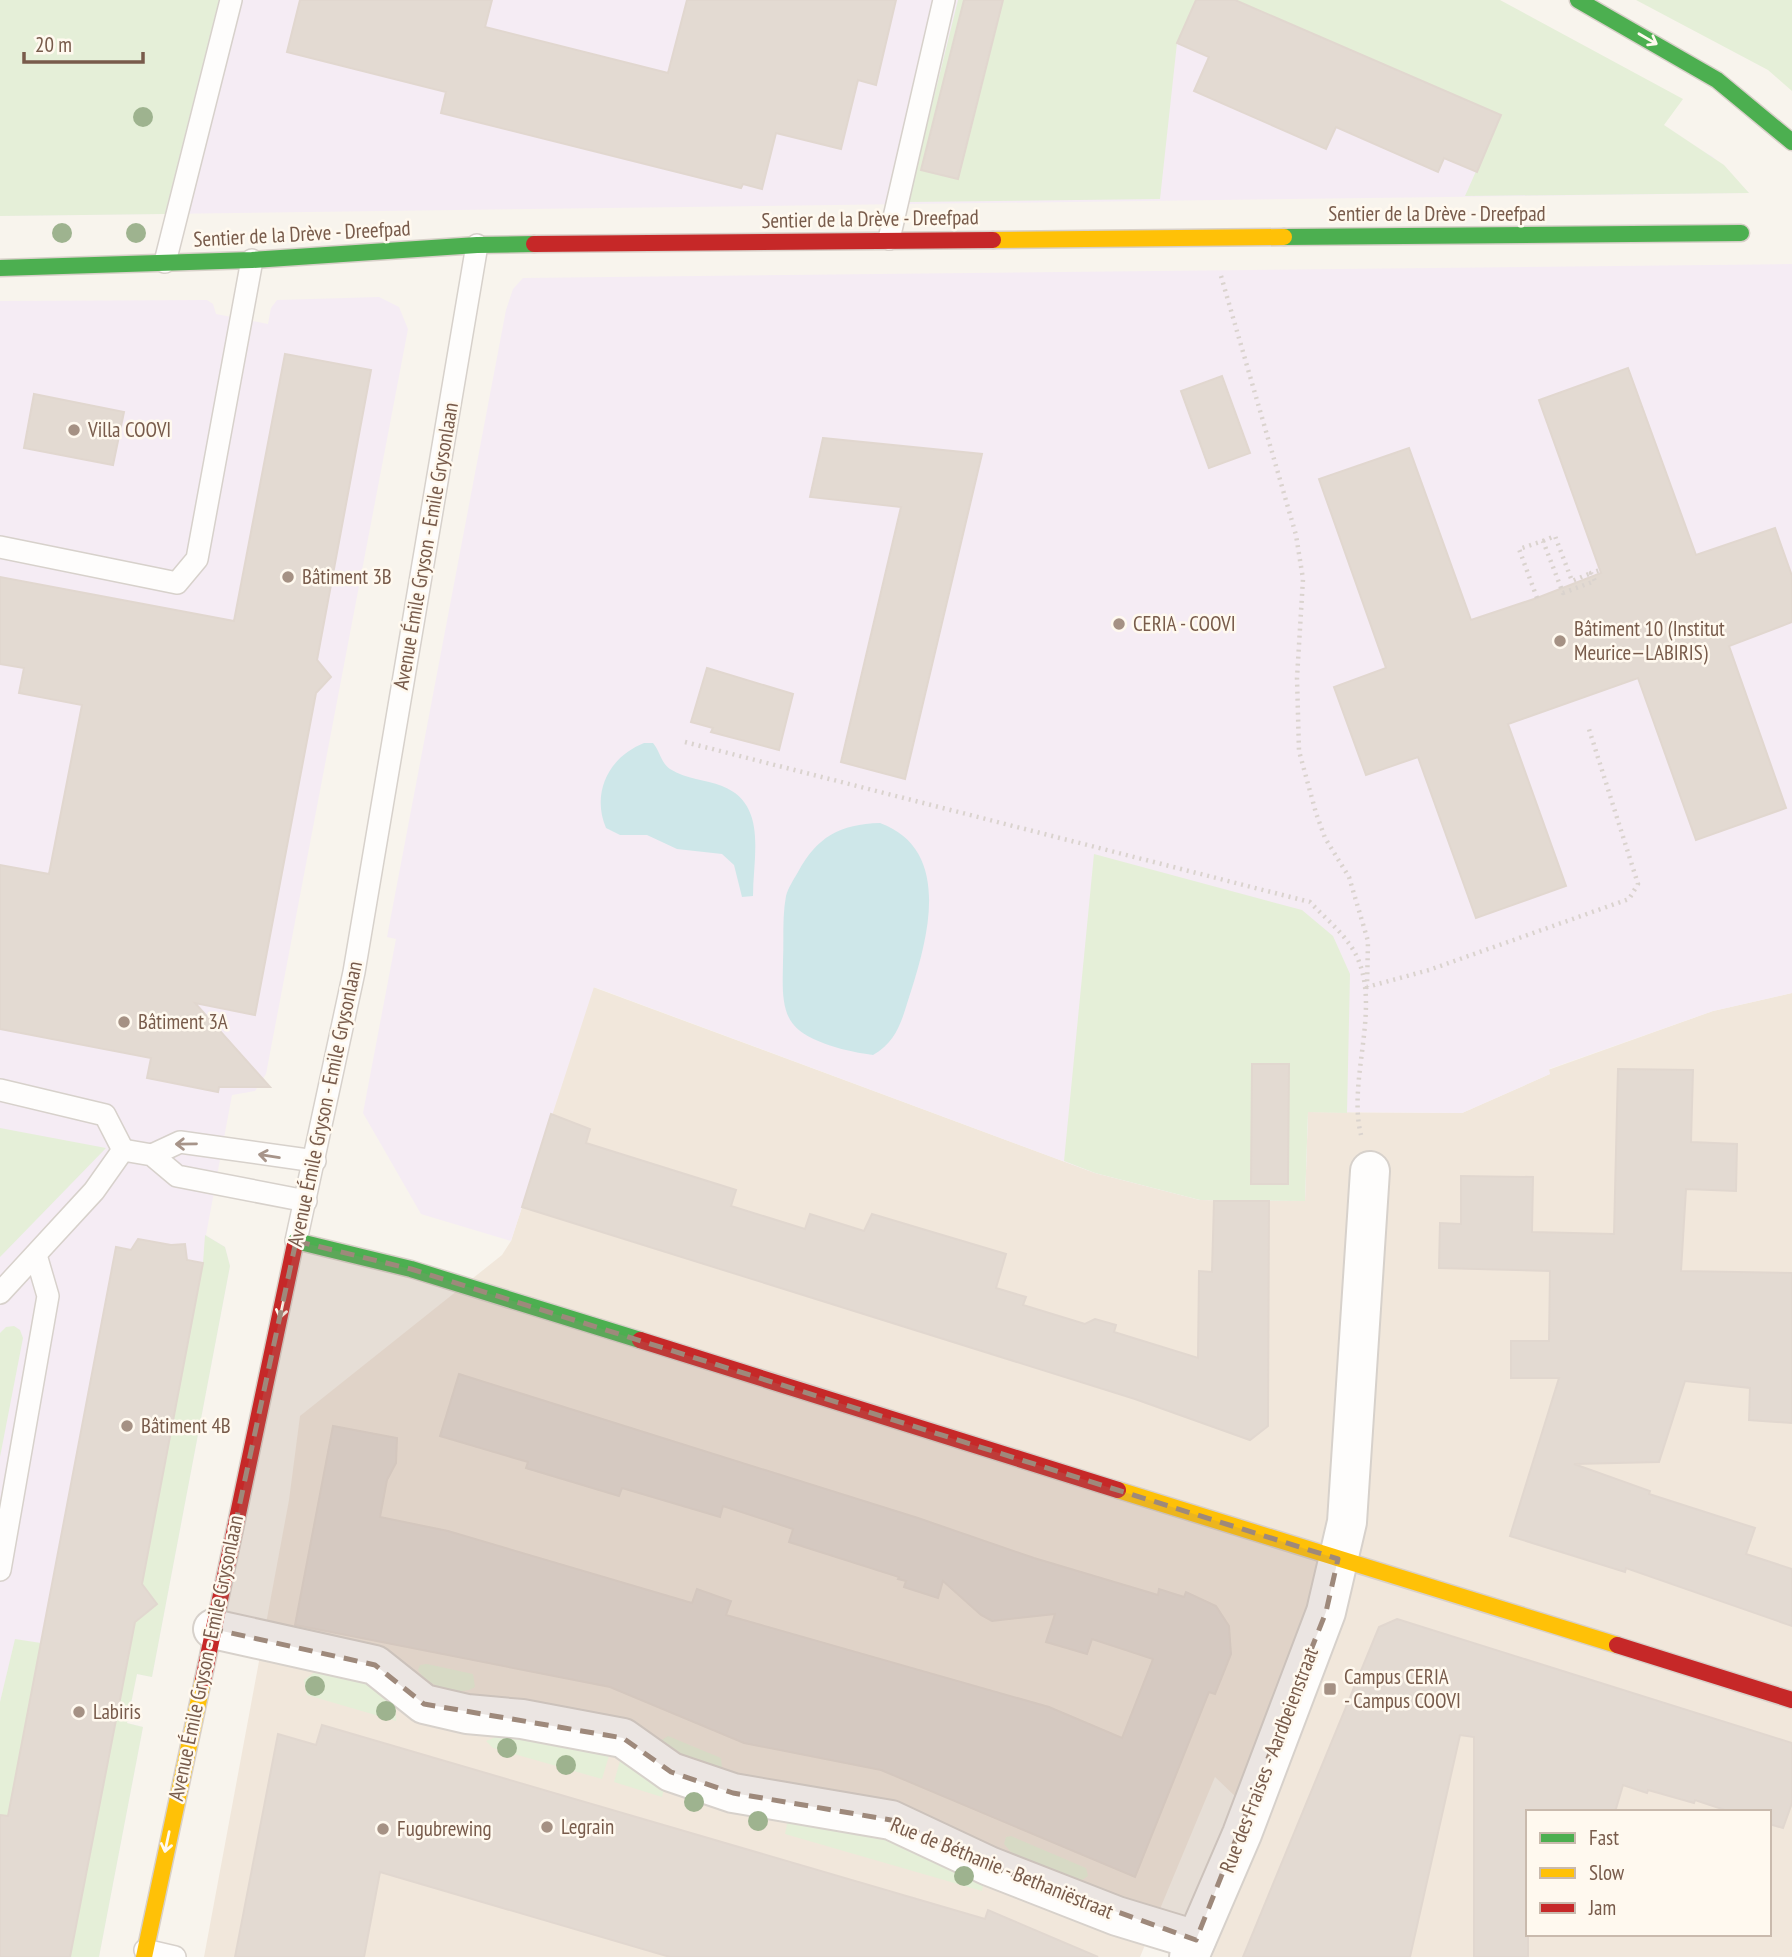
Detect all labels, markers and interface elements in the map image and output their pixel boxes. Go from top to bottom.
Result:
scale bar [24,21,144,65]
text: 20 m [35,31,72,58]
one-way arrow [1638,33,1658,47]
street label: Sentier de la Drève - Dreefpad [1328,200,1546,227]
street label: Sentier de la Drève - Dreefpad [761,203,979,234]
street label: Sentier de la Drève - Dreefpad [193,214,411,253]
street label: Avenue Émile Gryson - Emile Grysonlaan [387,400,464,692]
place label: Villa COOVI [87,416,171,443]
marker: Villa COOVI [66,422,82,438]
place label: Bâtiment 3B [302,563,392,590]
marker: Bâtiment 3B [280,569,296,585]
place label: CERIA - COOVI [1133,610,1236,637]
place label: Bâtiment 10 (Institut Meurice—LABIRIS) [1574,615,1725,666]
marker: CERIA - COOVI [1111,616,1127,632]
marker: Bâtiment 10 (Institut Meurice—LABIRIS) [1552,633,1568,649]
street label: Avenue Émile Gryson - Emile Grysonlaan [281,959,368,1249]
place label: Bâtiment 3A [138,1008,228,1035]
marker: Bâtiment 3A [116,1014,132,1030]
one-way arrow [175,1137,198,1151]
one-way arrow [258,1149,280,1162]
one-way arrow [274,1296,288,1319]
place label: Bâtiment 4B [141,1412,231,1439]
marker: Bâtiment 4B [119,1418,135,1434]
street label: Avenue Émile Gryson - Emile Grysonlaan [162,1513,249,1803]
street label: Rue des Fraises - Aardbeienstraat [1213,1643,1324,1876]
place label: Campus CERIA - Campus COOVI [1344,1663,1461,1714]
marker: Campus CERIA - Campus COOVI [1322,1681,1338,1697]
place label: Labiris [93,1698,141,1725]
marker: Labiris [71,1704,87,1720]
street label: Rue de Béthanie - Bethaniëstraat [887,1810,1118,1925]
legend [1526,1810,1771,1936]
place label: Legrain [561,1813,614,1840]
place label: Fugubrewing [397,1815,492,1842]
marker: Legrain [539,1819,555,1835]
marker: Fugubrewing [375,1821,391,1837]
text: Fast [1589,1824,1619,1851]
one-way arrow [160,1830,173,1853]
text: Slow [1589,1859,1625,1886]
text: Jam [1588,1894,1616,1921]

